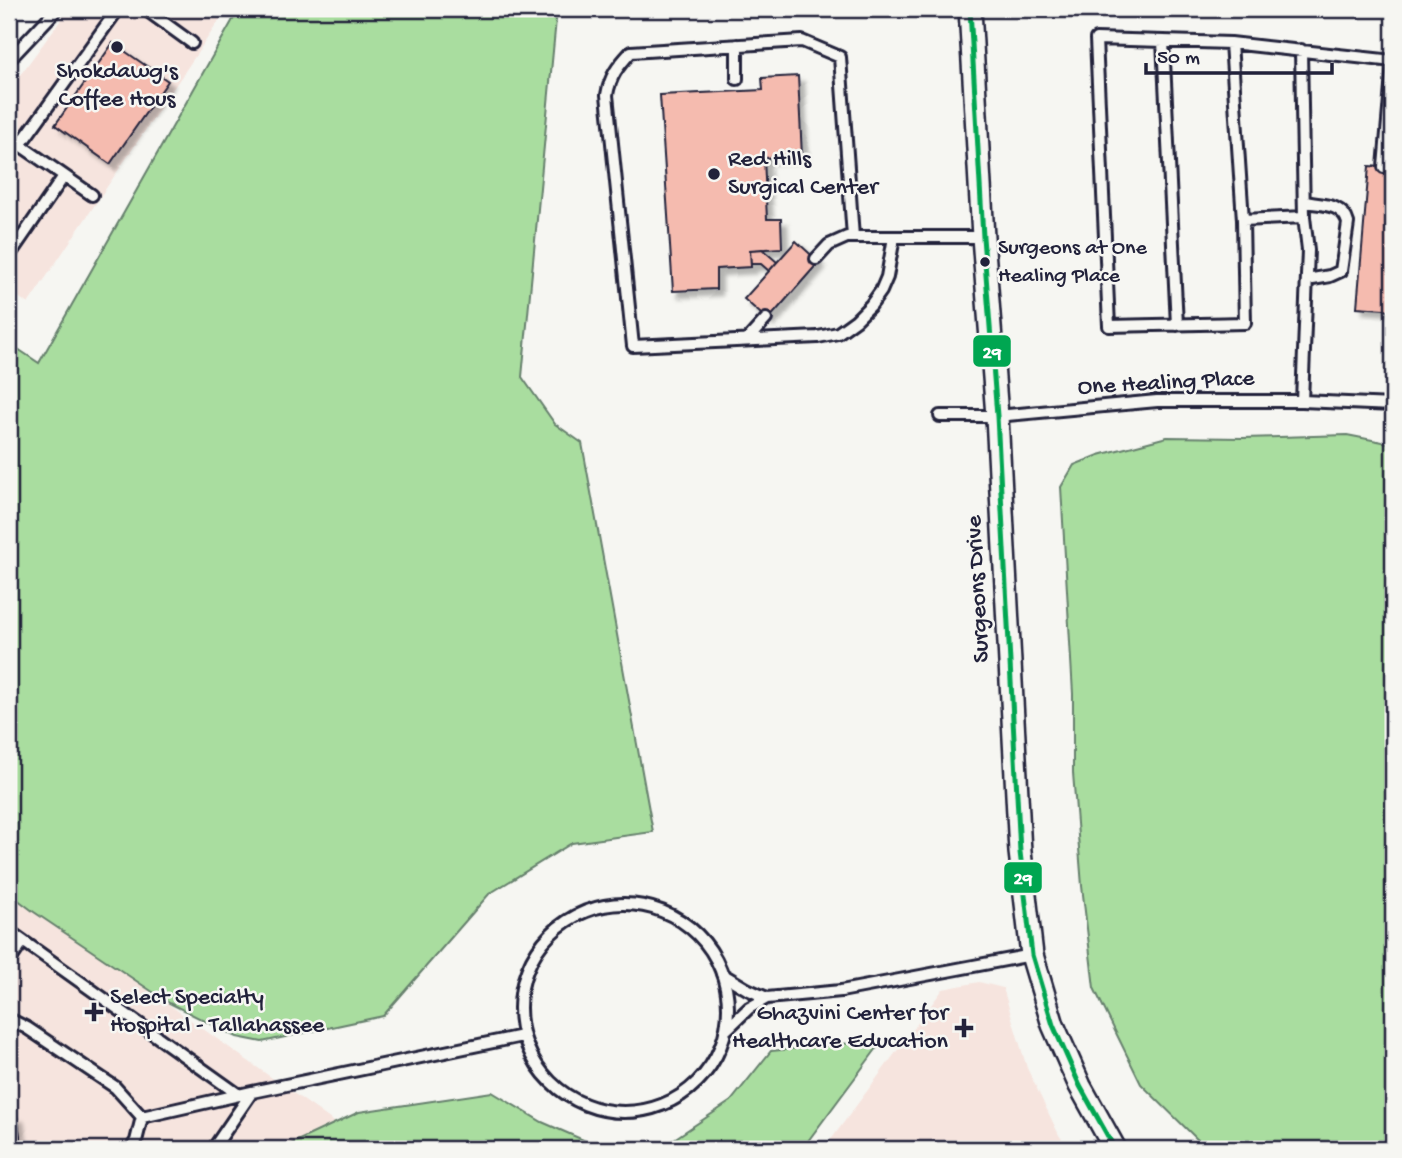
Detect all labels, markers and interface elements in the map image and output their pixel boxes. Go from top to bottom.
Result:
scale bar [1146,32,1332,76]
marker: Shokdawg's Coffee Hous [109,39,125,55]
text: 50 m [1157,47,1200,72]
place label: Shokdawg's Coffee Hous [56,58,179,115]
place label: Red Hills Surgical Center [728,146,880,203]
marker: Red Hills Surgical Center [706,166,722,182]
place label: Surgeons at One Healing Place [998,236,1147,290]
marker: Surgeons at One Healing Place [978,255,992,269]
line badge: 29 [972,334,1012,368]
text: 29 [983,343,1002,366]
street label: One Healing Place [1077,365,1256,403]
street label: Surgeons Drive [961,514,997,663]
line badge: 29 [1003,861,1043,894]
text: 29 [1014,869,1033,892]
place label: Select Specialty Hospital - Tallahassee [110,984,325,1041]
place label: Ghazvini Center for Healthcare Education [732,1000,950,1057]
marker: Select Specialty Hospital - Tallahassee [84,1002,104,1022]
marker: Ghazvini Center for Healthcare Education [954,1018,974,1038]

